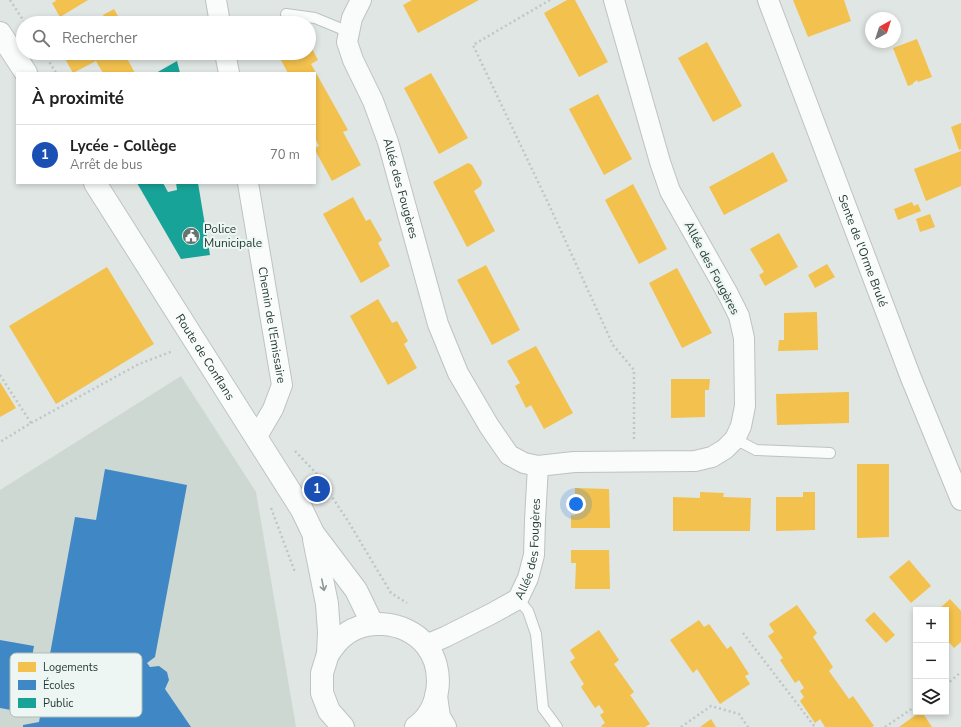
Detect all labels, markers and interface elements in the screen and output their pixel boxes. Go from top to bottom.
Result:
north arrow [865,12,901,48]
search box [16,16,316,60]
icon: search [30,27,52,49]
text: Rechercher [62,28,137,48]
text: À proximité [32,87,124,110]
text: Lycée - Collège [70,136,176,156]
street label: Allée des Fougères [379,136,422,241]
text: 1 [41,146,49,164]
text: 70 m [270,146,300,164]
text: Arrêt de bus [70,156,142,174]
street label: Sente de l'Orme Brulé [834,192,891,309]
street label: Allée des Fougères [681,219,743,318]
place label: Police Municipale [204,221,262,251]
public building icon: Police Municipale [181,226,201,246]
street label: Chemin de l'Emissaire [254,266,290,385]
street label: Route de Conflans [172,311,239,403]
pin: 1 [304,474,330,504]
your location [566,494,586,514]
street label: Allée des Fougères [511,498,544,602]
one-way arrow [320,578,328,591]
map controls [913,607,949,715]
button: + [913,607,949,643]
button: − [913,643,949,679]
legend [10,653,142,717]
text: Logements [43,660,98,675]
text: Écoles [43,677,75,693]
button: layers [913,679,949,715]
text: Public [43,696,73,711]

